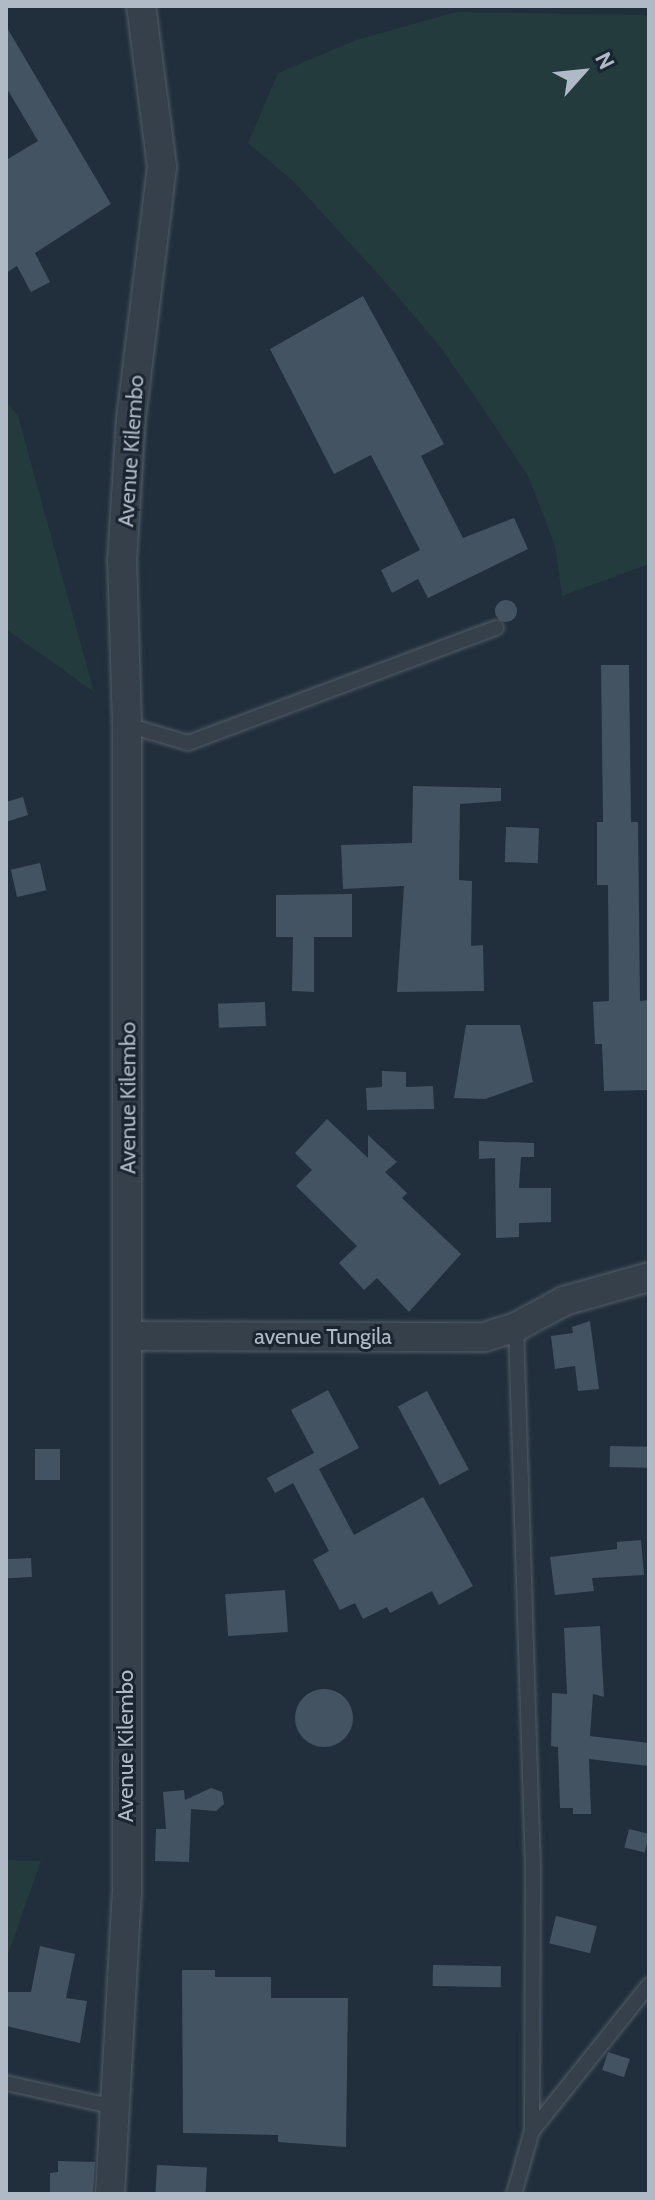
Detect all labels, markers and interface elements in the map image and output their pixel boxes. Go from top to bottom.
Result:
north arrow [543,32,623,112]
text: N [589,48,620,74]
street label: Avenue Kilembo [113,374,149,528]
street label: Avenue Kilembo [115,1022,141,1174]
street label: avenue Tungila [254,1324,392,1350]
street label: Avenue Kilembo [113,1670,139,1822]

